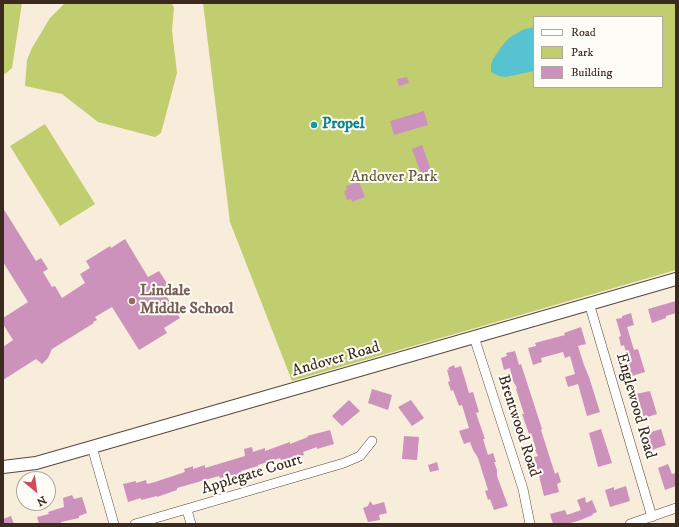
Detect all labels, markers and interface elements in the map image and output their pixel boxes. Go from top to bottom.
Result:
legend [533,16,663,88]
text: Road [571,25,596,40]
text: Park [571,45,593,60]
text: Building [571,65,612,80]
place label: Propel [322,115,364,135]
marker: Propel [309,120,319,130]
park label: Andover Park [350,168,438,188]
place label: Lindale Middle School [140,282,233,320]
marker: Lindale Middle School [127,296,137,306]
street label: Andover Road [290,338,382,382]
street label: Englewood Road [611,351,659,461]
street label: Brentwood Road [492,372,544,480]
street label: Applegate Court [199,451,305,499]
north arrow [16,471,56,511]
text: N [34,492,49,509]

